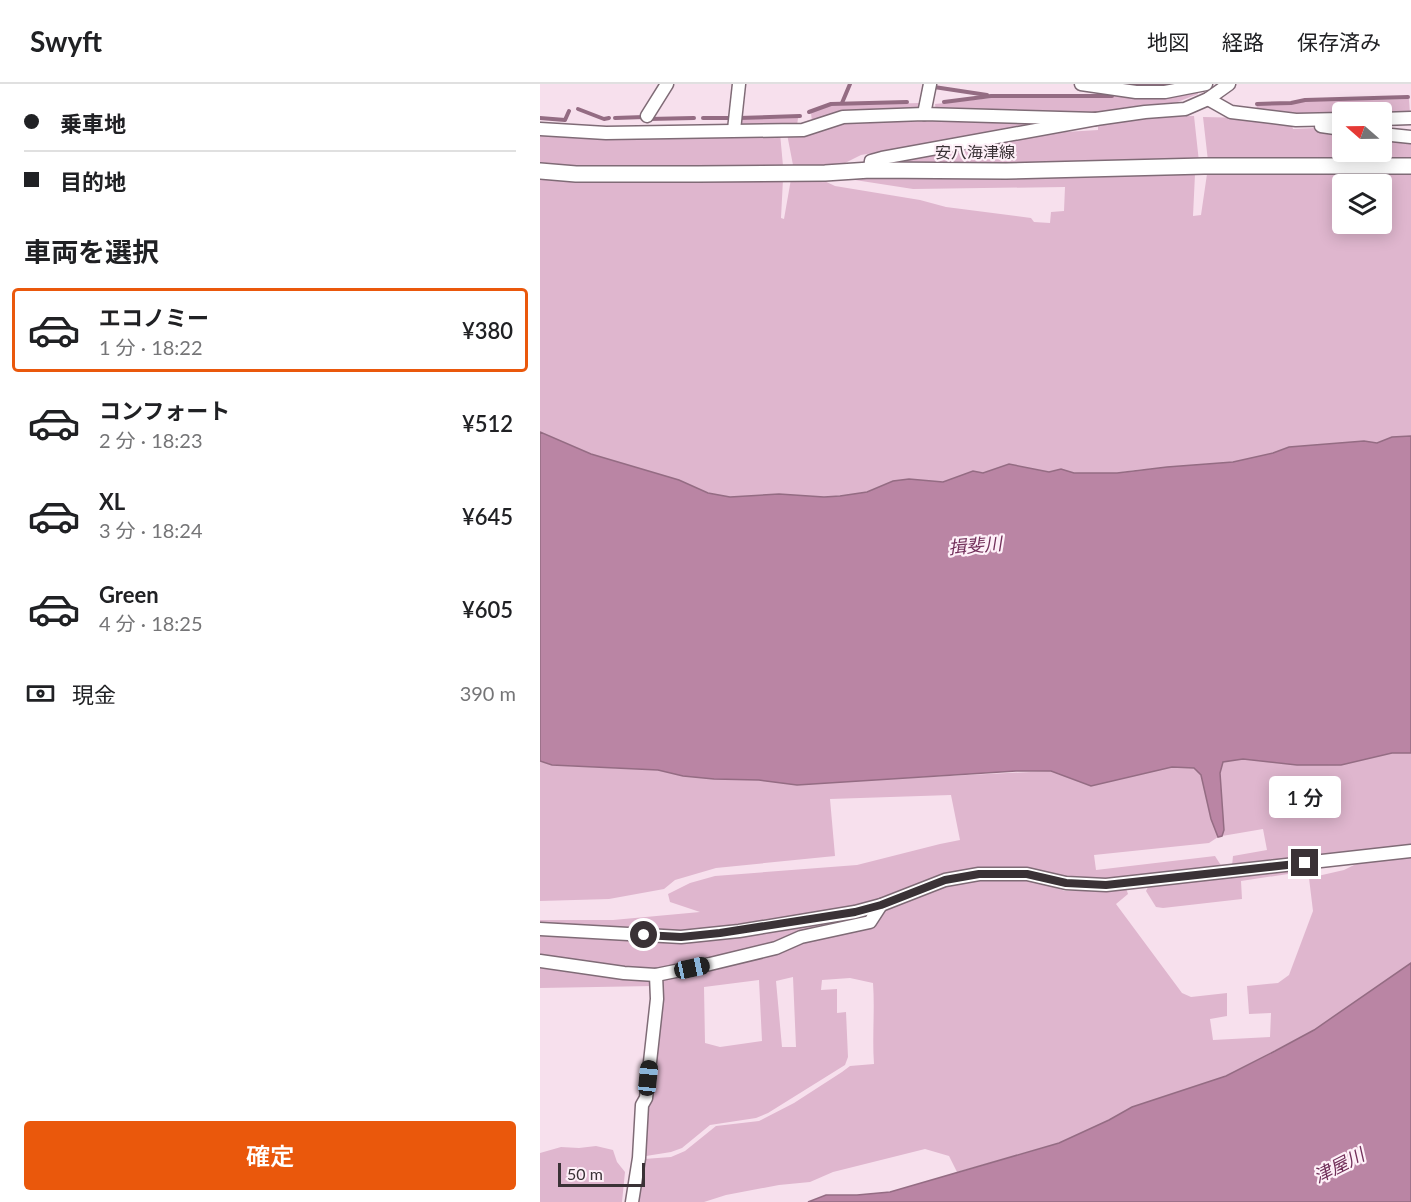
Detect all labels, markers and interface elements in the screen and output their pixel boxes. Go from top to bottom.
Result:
text: Swyft [30,24,102,58]
text: 地図 [1147,29,1189,54]
text: 経路 [1222,29,1264,54]
text: 保存済み [1297,29,1381,54]
north arrow [1332,102,1392,162]
map controls [1332,102,1392,234]
text: 乗車地 [60,110,126,137]
street label: 安八海津線 [935,142,1015,161]
text: 目的地 [60,168,126,195]
button: layers [1332,174,1392,234]
text: 車両を選択 [24,235,159,268]
icon: car [27,303,81,357]
text: エコノミー [99,304,209,331]
text: ¥380 [462,317,513,344]
text: 1 分 · 18:22 [99,335,203,359]
icon: car [27,396,81,450]
text: コンフォート [99,397,230,424]
text: ¥512 [462,410,513,437]
text: 2 分 · 18:23 [99,428,203,452]
text: XL [99,488,125,515]
icon: car [27,489,81,543]
text: ¥645 [462,503,513,530]
text: 3 分 · 18:24 [99,518,203,542]
water label: 揖斐川 [947,532,1005,558]
text: Green [99,581,159,608]
icon: car [27,582,81,636]
text: ¥605 [462,596,513,623]
text: 4 分 · 18:25 [99,611,203,635]
icon: cash [24,677,57,710]
text: 現金 [72,681,116,708]
text: 390 m [460,681,516,705]
callout: 1 分 [1269,776,1341,818]
text: 1 分 [1287,785,1323,809]
route end [1291,849,1318,876]
route start [630,921,657,948]
car [673,955,711,981]
car [637,1059,659,1097]
button: 確定 [24,1121,516,1190]
water label: 津屋川 [1309,1142,1369,1187]
scale bar [558,1160,645,1188]
text: 50 m [567,1164,603,1183]

